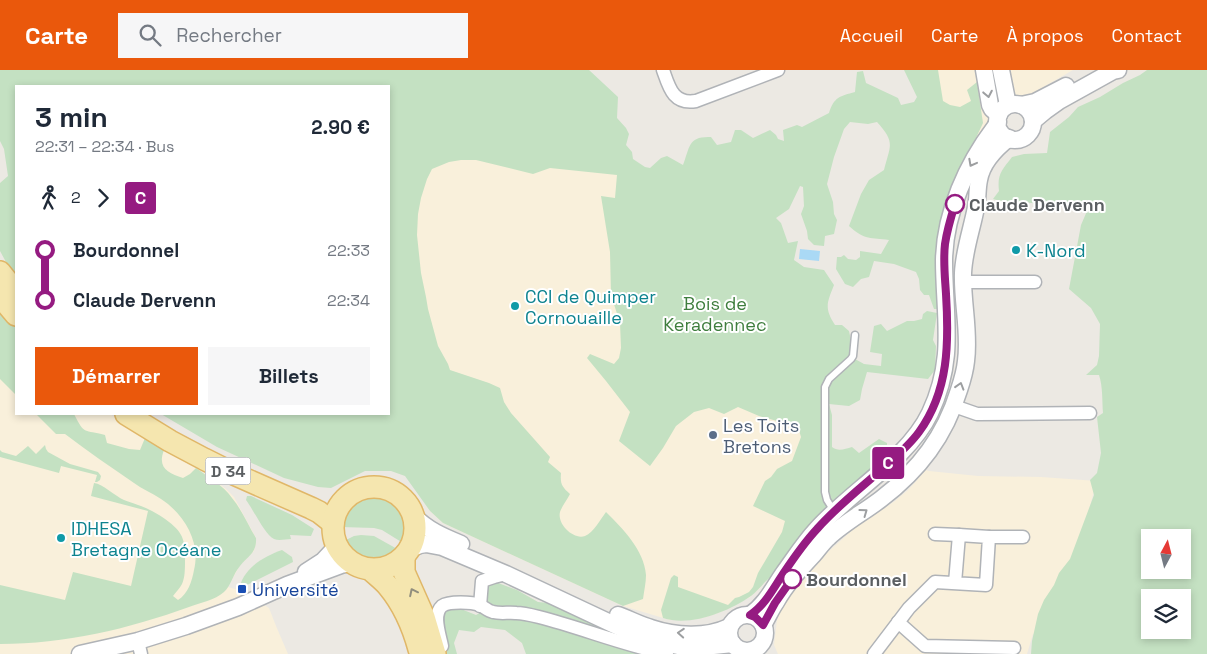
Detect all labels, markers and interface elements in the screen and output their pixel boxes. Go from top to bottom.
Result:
search box [118,13,468,58]
text: Carte [25,20,88,51]
icon: search [136,21,164,49]
text: Rechercher [176,23,282,48]
text: Accueil [840,24,903,47]
text: Carte [931,24,978,47]
text: À propos [1006,24,1084,47]
text: Contact [1112,24,1182,47]
one-way arrow [982,90,993,99]
text: 3 min [35,99,108,135]
text: 2.90 € [311,115,370,140]
text: 22:31 – 22:34 · Bus [35,136,175,157]
one-way arrow [968,158,978,167]
icon: walk [35,184,63,212]
icon: forward [89,184,117,212]
text: C [135,186,146,209]
text: 2 [71,187,81,208]
place label: Claude Dervenn [969,193,1105,216]
marker: Claude Dervenn [945,194,965,214]
text: Bourdonnel [73,238,179,263]
place label: K-Nord [1026,239,1086,262]
text: 22:33 [327,240,370,261]
marker: K-Nord [1010,244,1022,256]
place label: CCI de Quimper Cornouaille [525,285,656,329]
text: Claude Dervenn [73,288,216,313]
text: 22:34 [327,290,370,311]
park label: Bois de Keradennec [663,292,767,336]
marker: CCI de Quimper Cornouaille [509,300,521,312]
button: Démarrer [35,347,198,405]
button: Billets [208,347,370,405]
one-way arrow [955,382,965,390]
place label: Les Toits Bretons [723,414,799,458]
marker: Les Toits Bretons [707,429,719,441]
line badge: C [872,447,904,479]
text: C [882,451,894,474]
road number: D 34 [206,458,250,484]
one-way arrow [858,509,868,518]
place label: IDHESA Bretagne Océane [71,517,221,561]
north arrow [1141,529,1191,579]
map controls [1141,529,1191,639]
marker: IDHESA Bretagne Océane [55,532,67,544]
place label: Bourdonnel [806,568,907,591]
marker: Bourdonnel [782,569,802,589]
place label: Université [252,578,339,601]
marker: Université [236,583,248,595]
one-way arrow [408,588,419,597]
button: layers [1141,589,1191,639]
one-way arrow [677,628,685,639]

